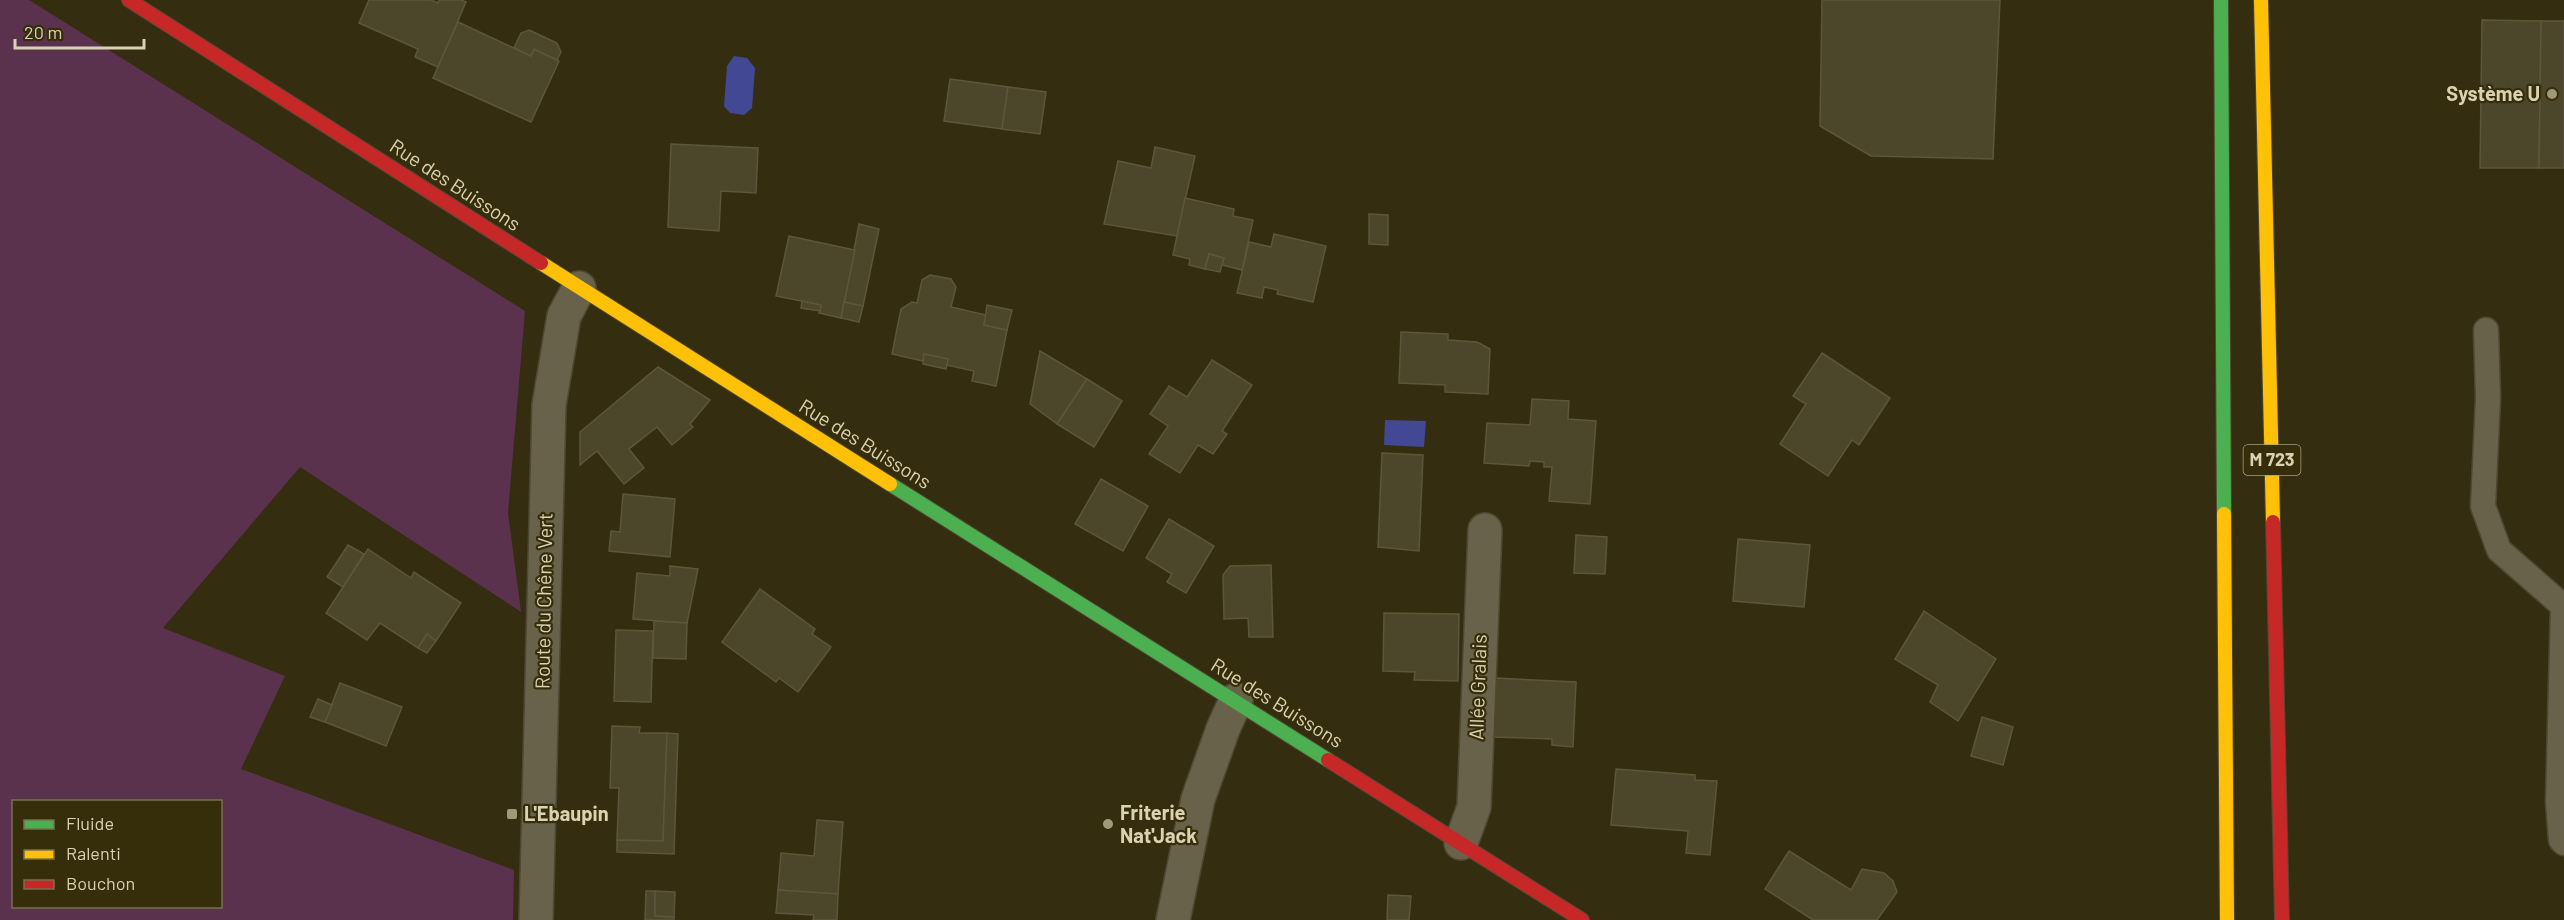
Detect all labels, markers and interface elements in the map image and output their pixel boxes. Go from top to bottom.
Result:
scale bar [15,12,144,50]
text: 20 m [24,21,62,43]
place label: Système U [2446,81,2540,105]
marker: Système U [2545,87,2559,101]
street label: Rue des Buissons [386,133,525,235]
street label: Rue des Buissons [795,393,936,493]
road number: M 723 [2244,445,2300,475]
street label: Route du Chêne Vert [529,513,557,689]
street label: Allée Gralais [1463,634,1491,740]
street label: Rue des Buissons [1207,652,1348,752]
legend [12,800,222,908]
place label: Friterie Nat'Jack [1120,800,1197,847]
place label: L'Ebaupin [524,801,609,825]
marker: L'Ebaupin [505,807,519,821]
text: Fluide [66,812,114,834]
marker: Friterie Nat'Jack [1101,817,1115,831]
text: Ralenti [66,842,121,864]
text: Bouchon [66,872,135,894]

